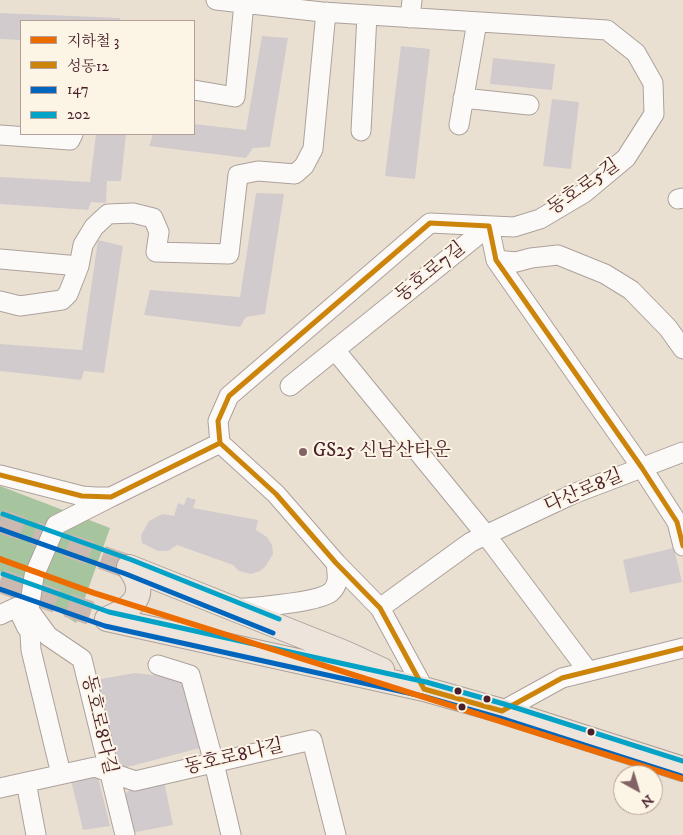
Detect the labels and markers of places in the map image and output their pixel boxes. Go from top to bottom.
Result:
place label: GS25 신남산타운 [313,441,451,463]
marker: GS25 신남산타운 [297,446,309,458]
unlabelled marker [453,686,463,696]
unlabelled marker [482,694,492,704]
unlabelled marker [457,702,467,712]
unlabelled marker [586,727,596,737]

